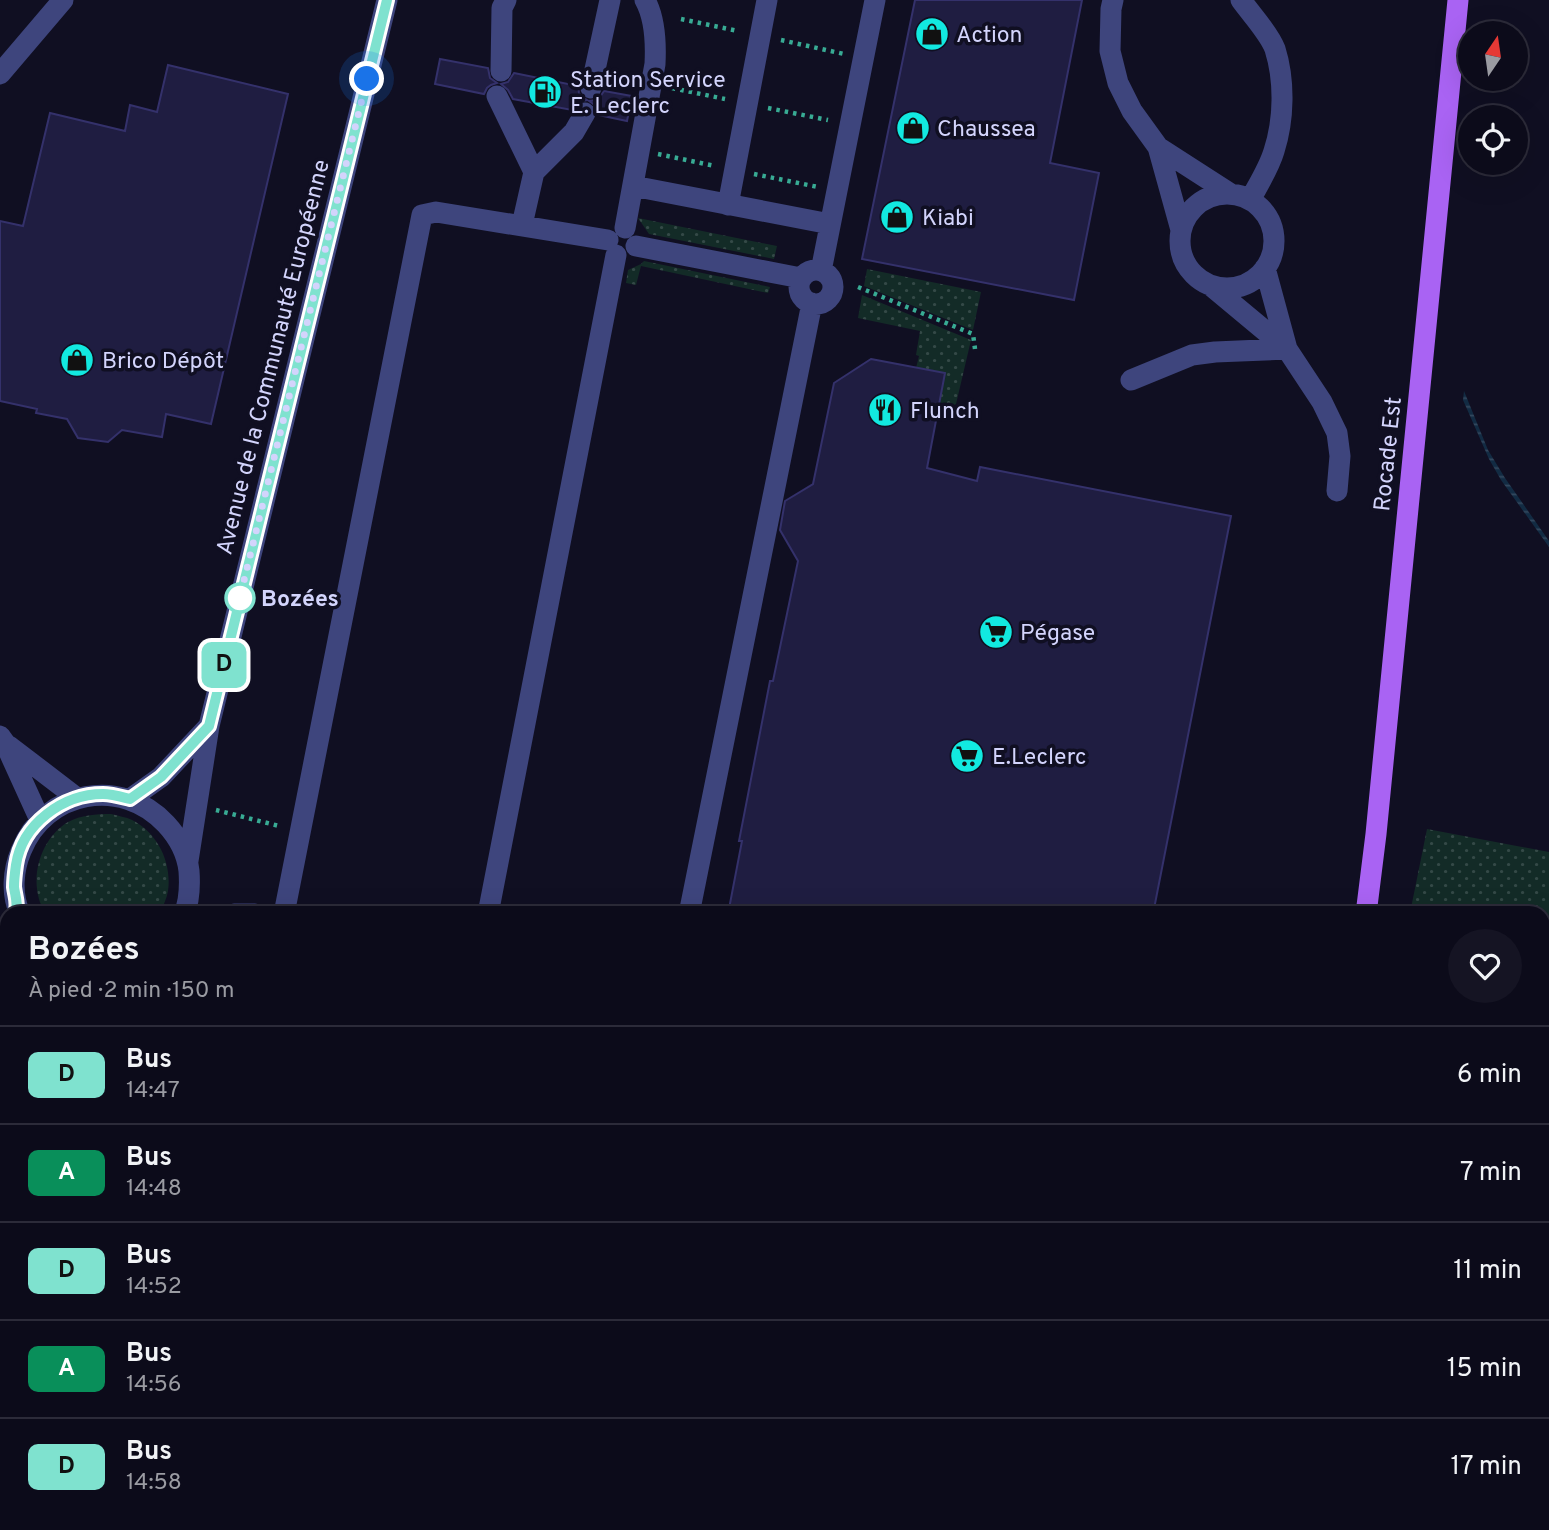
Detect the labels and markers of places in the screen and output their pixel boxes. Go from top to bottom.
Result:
shop icon: Action [913,15,951,53]
place label: Action [956,22,1022,51]
place label: Station Service E. Leclerc [570,67,726,122]
fuel station icon: Station Service E. Leclerc [526,73,564,111]
shop icon: Chaussea [894,109,932,147]
place label: Chaussea [937,116,1036,145]
shop icon: Kiabi [878,198,916,236]
place label: Kiabi [922,205,974,234]
shop icon: Brico Dépôt [58,341,96,379]
place label: Brico Dépôt [102,348,224,377]
restaurant icon: Flunch [866,391,904,429]
place label: Flunch [910,398,980,427]
marker: Bozées [225,583,255,613]
place label: Bozées [261,586,339,615]
supermarket icon: Pégase [977,613,1015,651]
place label: Pégase [1020,620,1095,649]
supermarket icon: E.Leclerc [948,737,986,775]
place label: E.Leclerc [992,744,1087,773]

